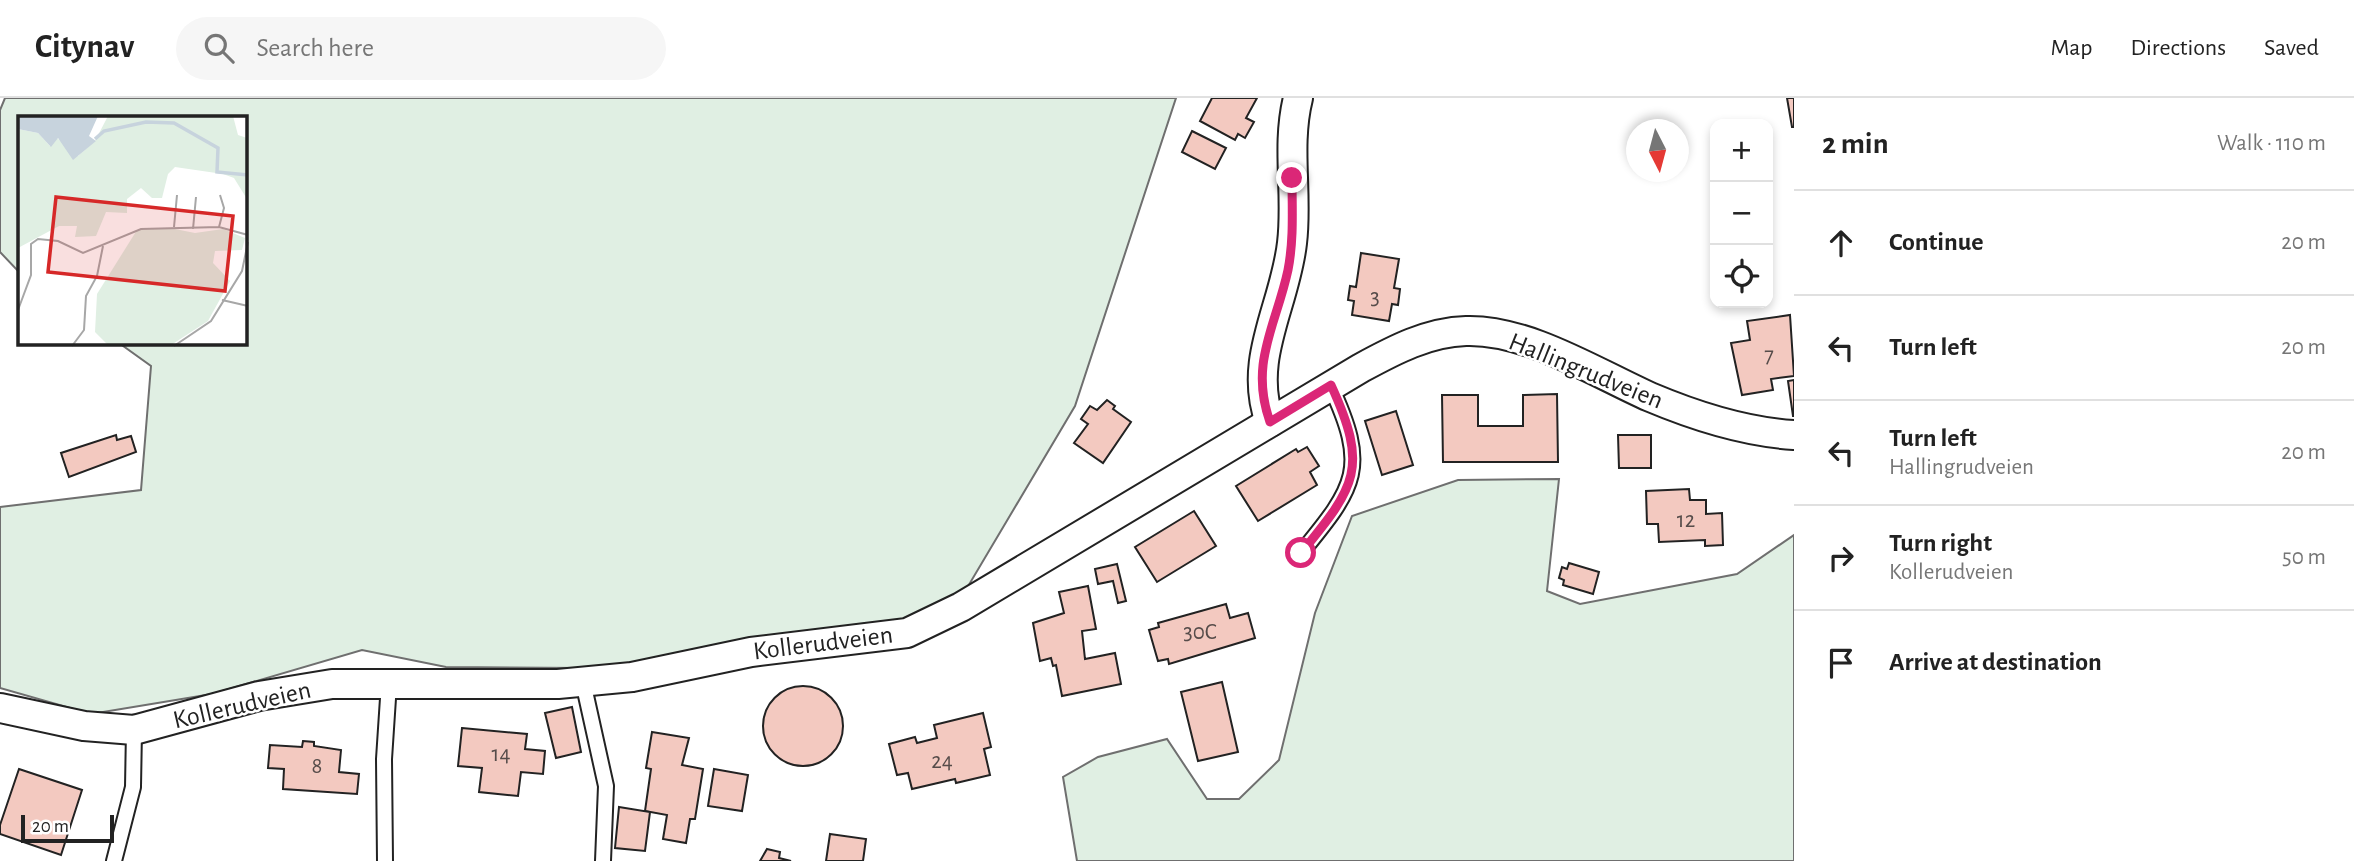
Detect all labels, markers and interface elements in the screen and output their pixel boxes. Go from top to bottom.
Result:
search box [176,17,666,80]
icon: search [200,29,238,67]
text: Citynav [35,31,134,64]
text: Search here [256,35,374,61]
text: Map [2050,36,2092,60]
text: Directions [2130,36,2226,60]
text: Saved [2264,36,2319,60]
inset map [18,116,247,345]
north arrow [1626,119,1689,182]
map controls [1710,119,1773,308]
button: + [1710,119,1773,182]
text: 2 min [1822,129,1889,159]
text: Walk · 110 m [2217,132,2326,155]
route end [1276,162,1307,193]
button: − [1710,182,1773,245]
icon: ahead [1822,224,1860,262]
text: Continue [1889,229,1984,255]
text: 20 m [2281,231,2326,254]
button: locate [1710,245,1773,308]
house number: 3 [1370,286,1380,309]
street label: Hallingrudveien [1505,328,1667,414]
icon: left [1822,329,1860,367]
text: Turn left [1889,334,1977,360]
text: 20 m [2281,336,2326,359]
house number: 7 [1764,344,1774,367]
text: Turn left [1889,425,1977,451]
icon: left [1822,434,1860,472]
text: 20 m [2281,441,2326,464]
text: Hallingrudveien [1889,456,2034,479]
house number: 12 [1677,509,1695,532]
text: Turn right [1889,530,1992,556]
route start [1285,537,1316,568]
icon: right [1822,539,1860,577]
text: 50 m [2282,546,2326,569]
text: Kollerudveien [1889,561,2013,584]
house number: 30C [1183,621,1217,644]
street label: Kollerudveien [752,622,894,664]
icon: arrive [1822,644,1860,682]
text: Arrive at destination [1889,649,2102,675]
street label: Kollerudveien [171,677,313,733]
house number: 14 [492,743,510,766]
house number: 24 [931,750,953,773]
house number: 8 [312,755,322,778]
scale bar [21,812,114,844]
text: 20 m [32,817,69,836]

